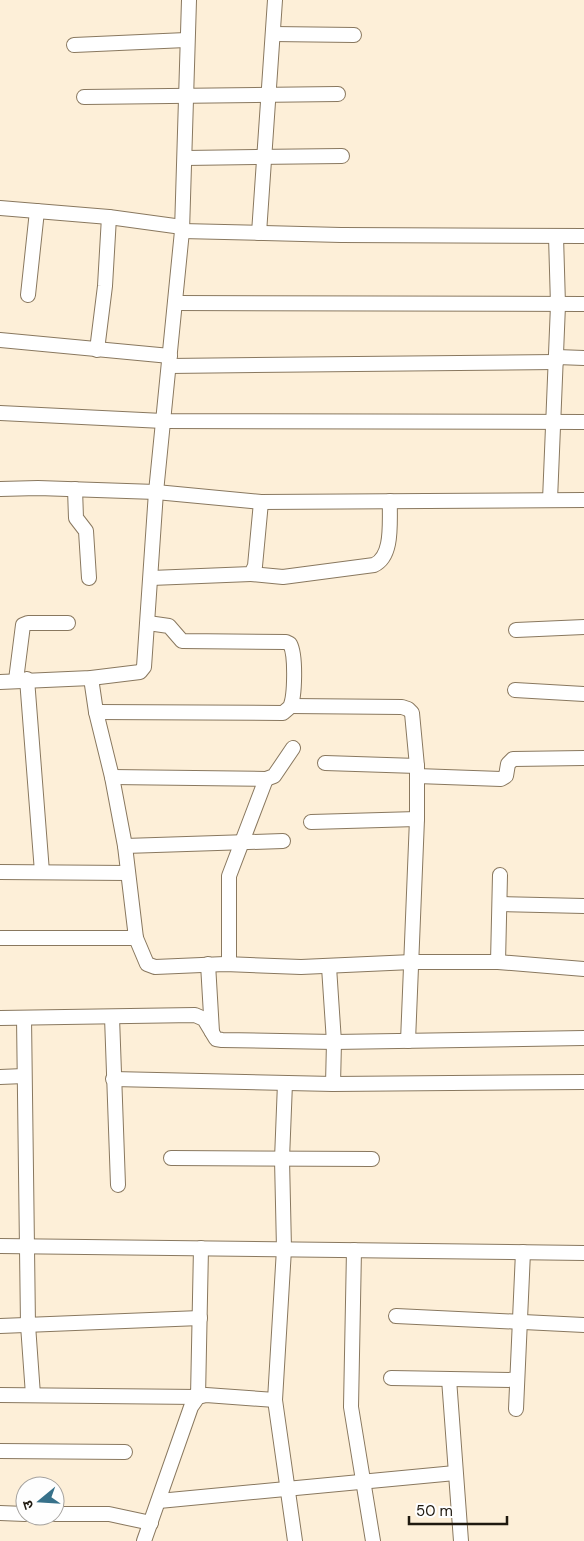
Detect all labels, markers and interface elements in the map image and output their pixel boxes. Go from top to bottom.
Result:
north arrow [15,1476,65,1526]
scale bar [409,1494,506,1526]
text: उ [18,1498,37,1512]
text: 50 m [416,1501,453,1521]

